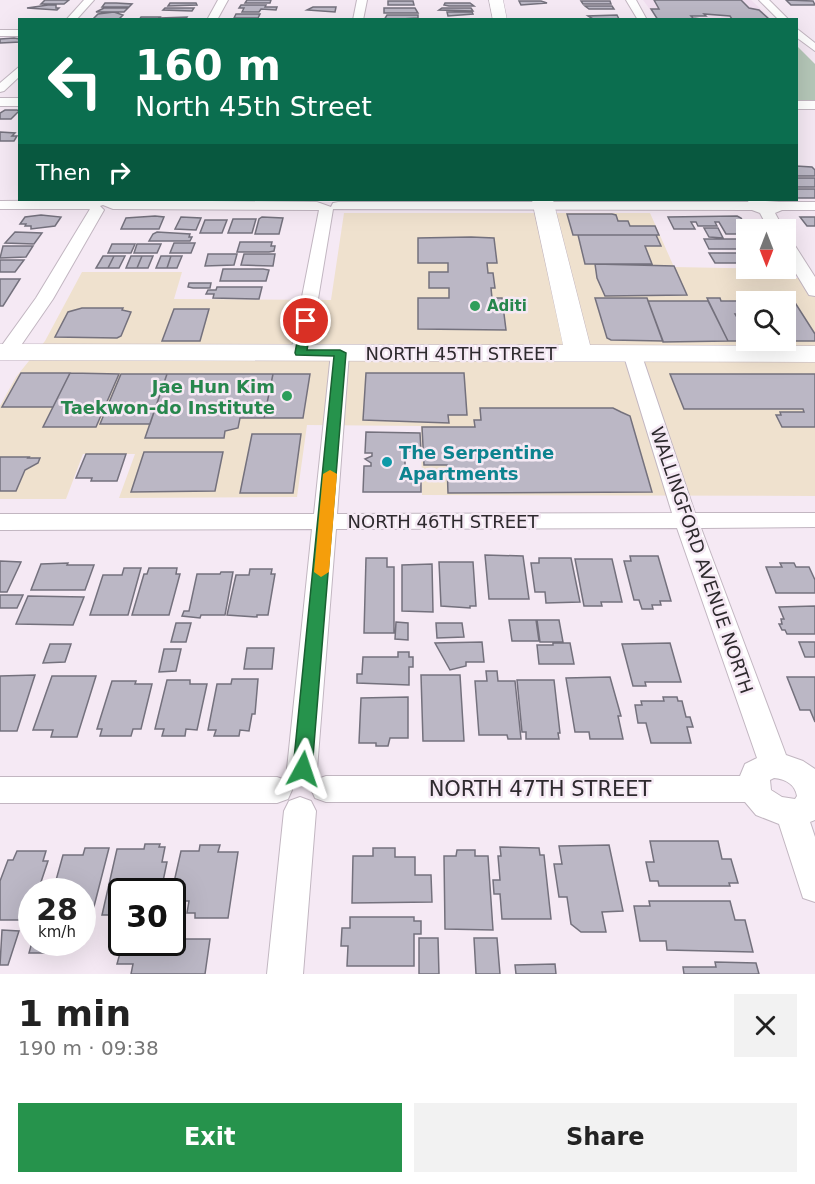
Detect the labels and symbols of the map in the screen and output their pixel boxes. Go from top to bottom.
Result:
north arrow [736,219,796,279]
pin [280,295,331,346]
place label: Aditi [487,297,527,315]
marker: Aditi [468,299,482,313]
street label: NORTH 45TH STREET [366,343,557,364]
place label: Jae Hun Kim Taekwon-do Institute [61,376,275,418]
marker: Jae Hun Kim Taekwon-do Institute [280,389,294,403]
street label: WALLINGFORD AVENUE NORTH [646,424,758,696]
place label: The Serpentine Apartments [399,442,554,484]
marker: The Serpentine Apartments [380,455,394,469]
street label: NORTH 46TH STREET [348,511,539,532]
position arrow [271,737,335,801]
street label: NORTH 47TH STREET [429,777,652,801]
speed limit sign: 30 [108,878,186,956]

